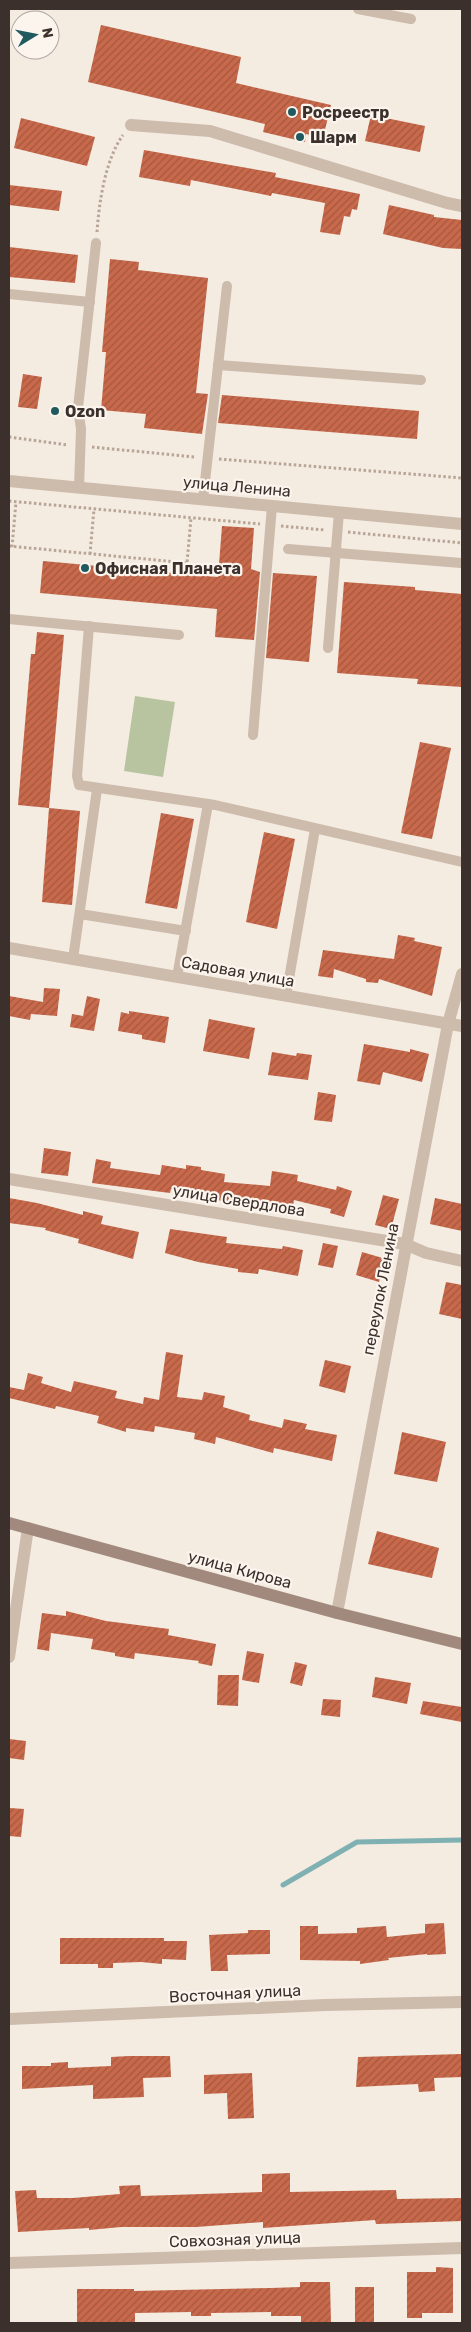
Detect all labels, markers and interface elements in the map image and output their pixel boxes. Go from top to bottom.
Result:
north arrow [10,10,60,60]
text: N [38,26,57,39]
place label: Росреестр [302,103,389,122]
marker: Росреестр [286,106,298,118]
place label: Шарм [310,128,357,147]
marker: Шарм [294,131,306,143]
place label: Ozon [65,402,105,421]
marker: Ozon [49,405,61,417]
street label: улица Ленина [182,472,292,501]
place label: Офисная Планета [95,559,241,578]
marker: Офисная Планета [79,562,91,574]
street label: Садовая улица [180,952,296,991]
street label: улица Свердлова [171,1181,307,1220]
street label: переулок Ленина [358,1221,403,1357]
street label: улица Кирова [186,1547,294,1592]
street label: Восточная улица [169,1981,301,2006]
street label: Совхозная улица [169,2228,301,2251]

